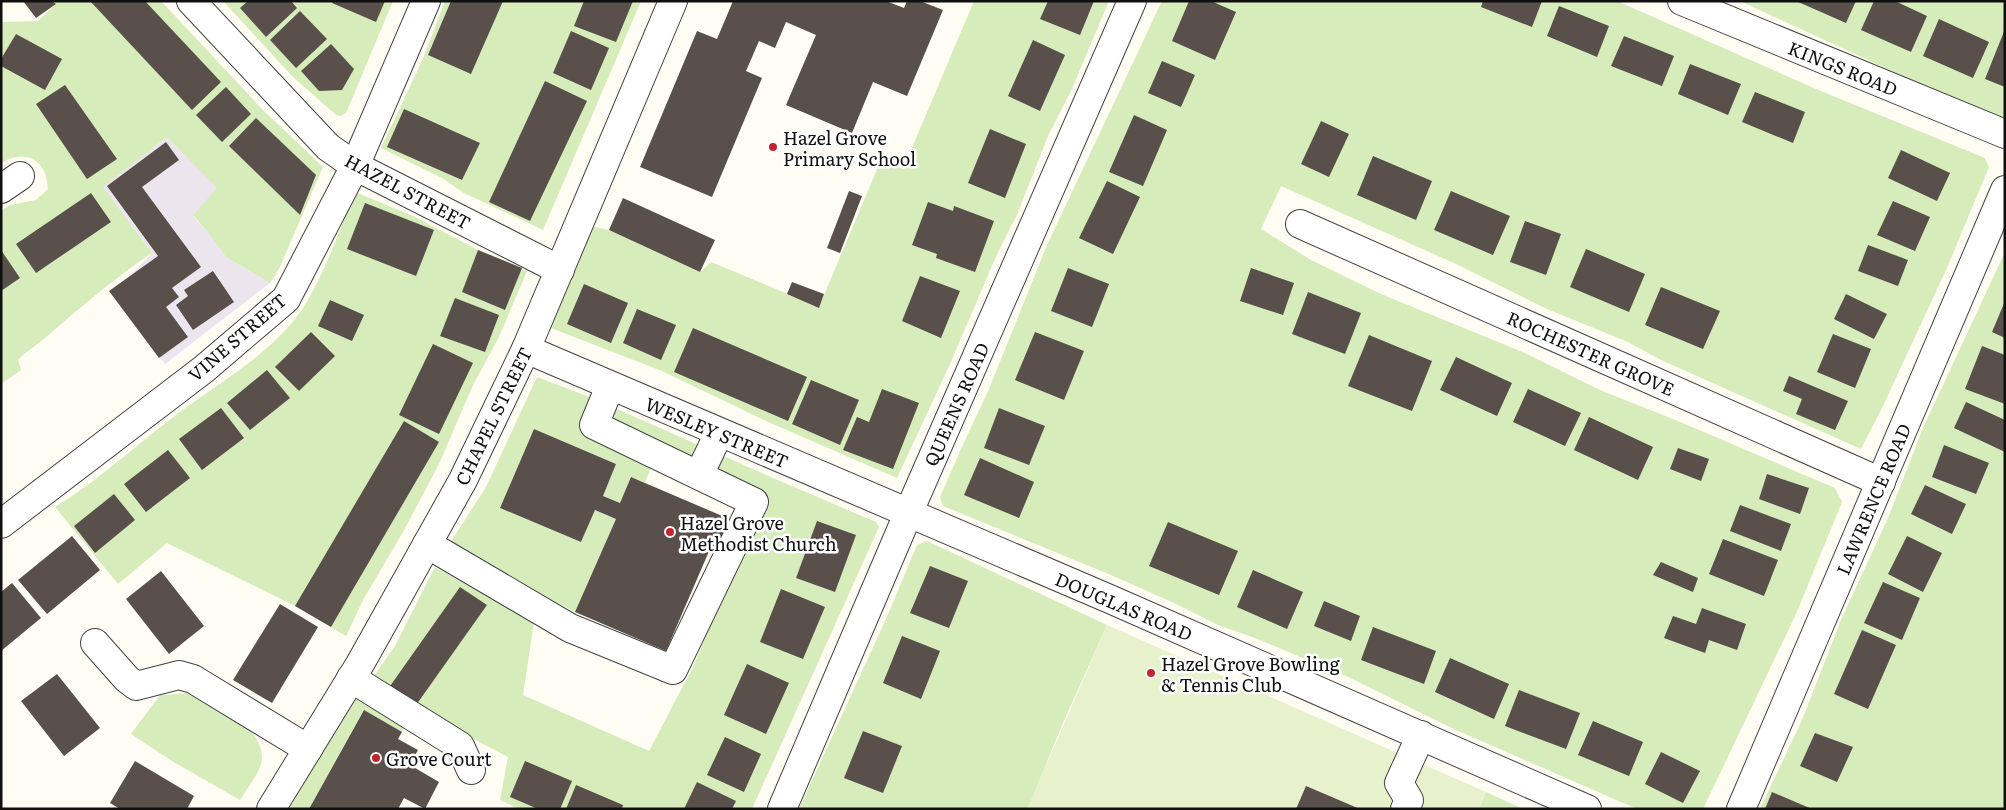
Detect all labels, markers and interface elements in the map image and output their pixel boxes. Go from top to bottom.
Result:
street label: KINGS ROAD [1784,34,1902,102]
place label: Hazel Grove Primary School [783,124,916,172]
marker: Hazel Grove Primary School [767,141,779,153]
street label: HAZEL STREET [340,146,476,236]
street label: VINE STREET [182,286,292,388]
street label: ROCHESTER GROVE [1503,304,1679,402]
street label: QUEENS ROAD [917,338,995,470]
street label: CHAPEL STREET [448,342,538,490]
street label: WESLEY STREET [641,390,793,474]
street label: LAWRENCE ROAD [1829,419,1917,579]
place label: Hazel Grove Methodist Church [680,509,837,557]
marker: Hazel Grove Methodist Church [664,526,676,538]
street label: DOUGLAS ROAD [1051,565,1197,647]
place label: Hazel Grove Bowling & Tennis Club [1161,650,1341,698]
marker: Hazel Grove Bowling & Tennis Club [1145,667,1157,679]
place label: Grove Court [386,745,492,772]
marker: Grove Court [370,752,382,764]

